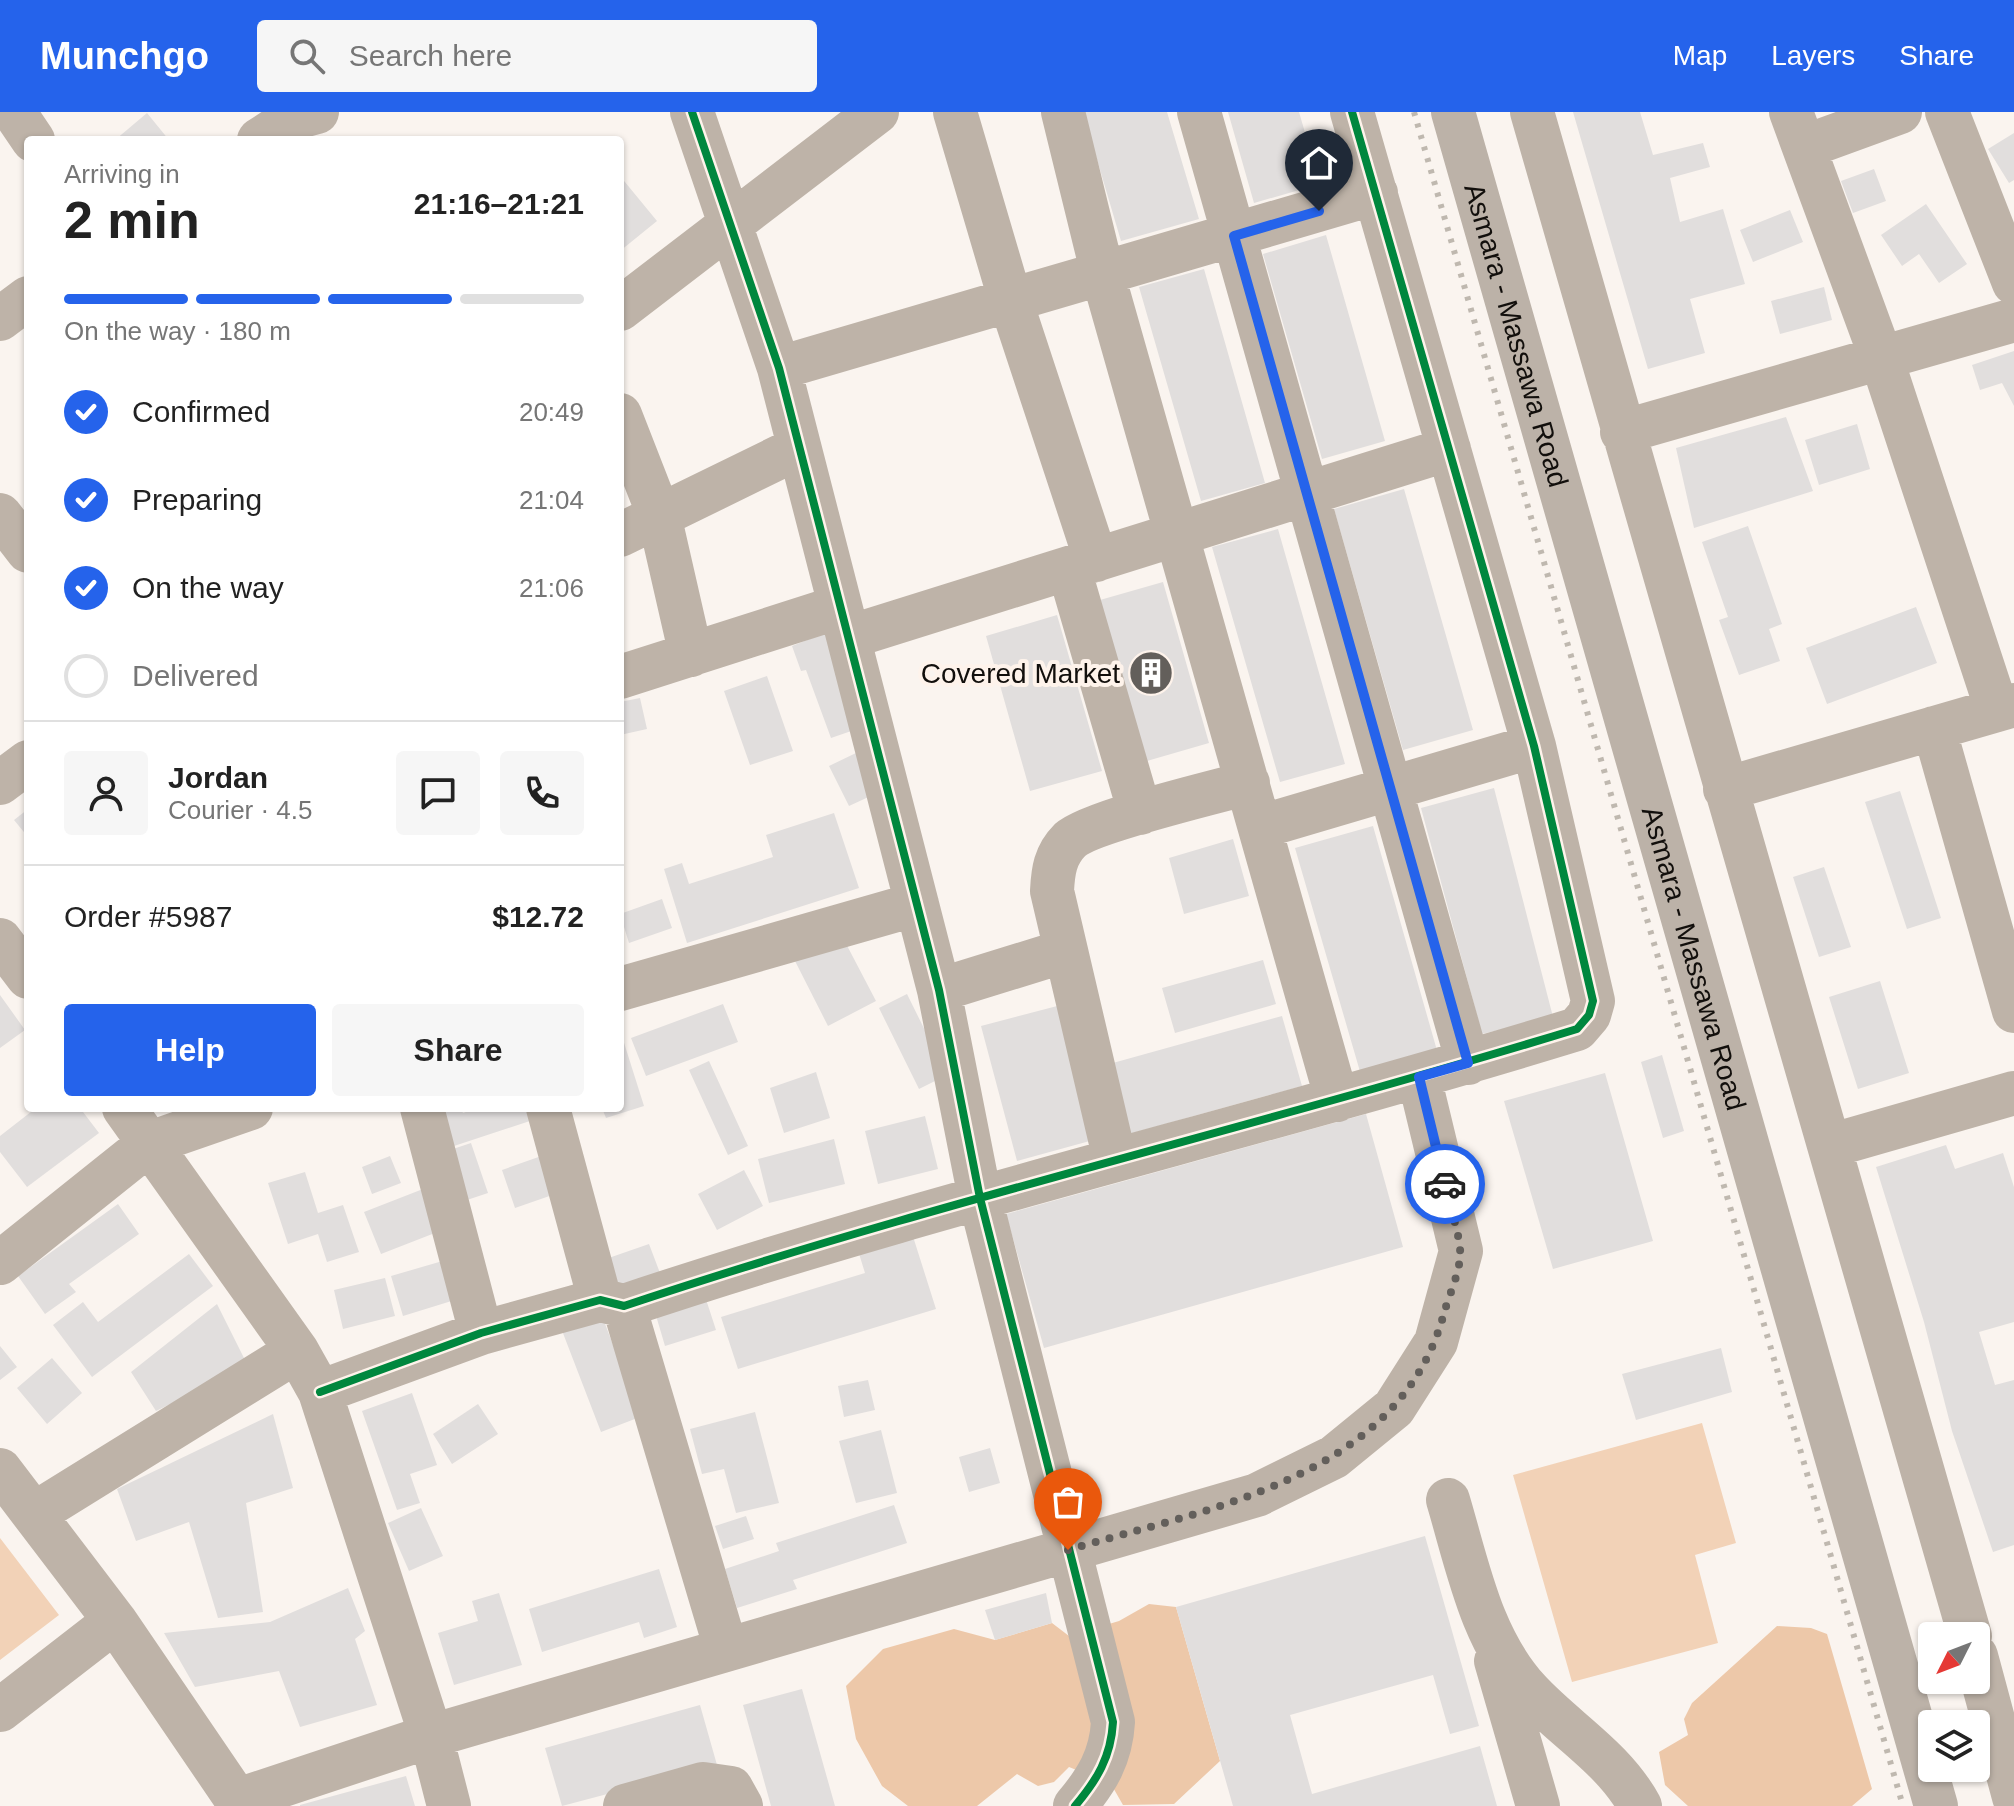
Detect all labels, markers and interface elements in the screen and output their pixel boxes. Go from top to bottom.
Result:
search box [257,20,817,92]
icon: search [285,34,329,78]
text: Munchgo [40,35,209,77]
text: Search here [349,39,512,72]
text: Map [1673,40,1727,71]
text: Layers [1771,40,1855,71]
text: Share [1899,40,1974,71]
pin [1285,129,1353,211]
icon: home [1297,141,1341,185]
text: Arriving in [64,159,180,189]
street label: Asmara - Massawa Road [1459,180,1575,491]
text: 21:16–21:21 [414,187,584,220]
text: 2 min [64,191,200,249]
text: On the way · 180 m [64,316,291,346]
icon: check [64,390,108,434]
text: Confirmed [132,395,270,428]
text: 20:49 [519,397,584,427]
icon: check [64,478,108,522]
text: Preparing [132,483,262,516]
text: 21:04 [519,485,584,515]
icon: check [64,566,108,610]
text: On the way [132,571,284,604]
text: 21:06 [519,573,584,603]
building icon: Covered Market [1127,649,1175,697]
place label: Covered Market [921,658,1120,689]
text: Delivered [132,659,259,692]
button: person [64,751,148,835]
button: chat [396,751,480,835]
button: phone [500,751,584,835]
text: Jordan [168,761,268,794]
text: Courier · 4.5 [168,795,313,825]
street label: Asmara - Massawa Road [1636,803,1752,1114]
text: Order #5987 [64,900,232,933]
text: $12.72 [492,900,584,933]
button: Help [64,1004,316,1096]
button: Share [332,1004,584,1096]
courier [1405,1144,1485,1224]
icon: car [1423,1162,1467,1206]
pin [1034,1468,1102,1550]
icon: bag [1046,1480,1090,1524]
north arrow [1918,1622,1990,1694]
map controls [1918,1622,1990,1782]
button: layers [1918,1710,1990,1782]

